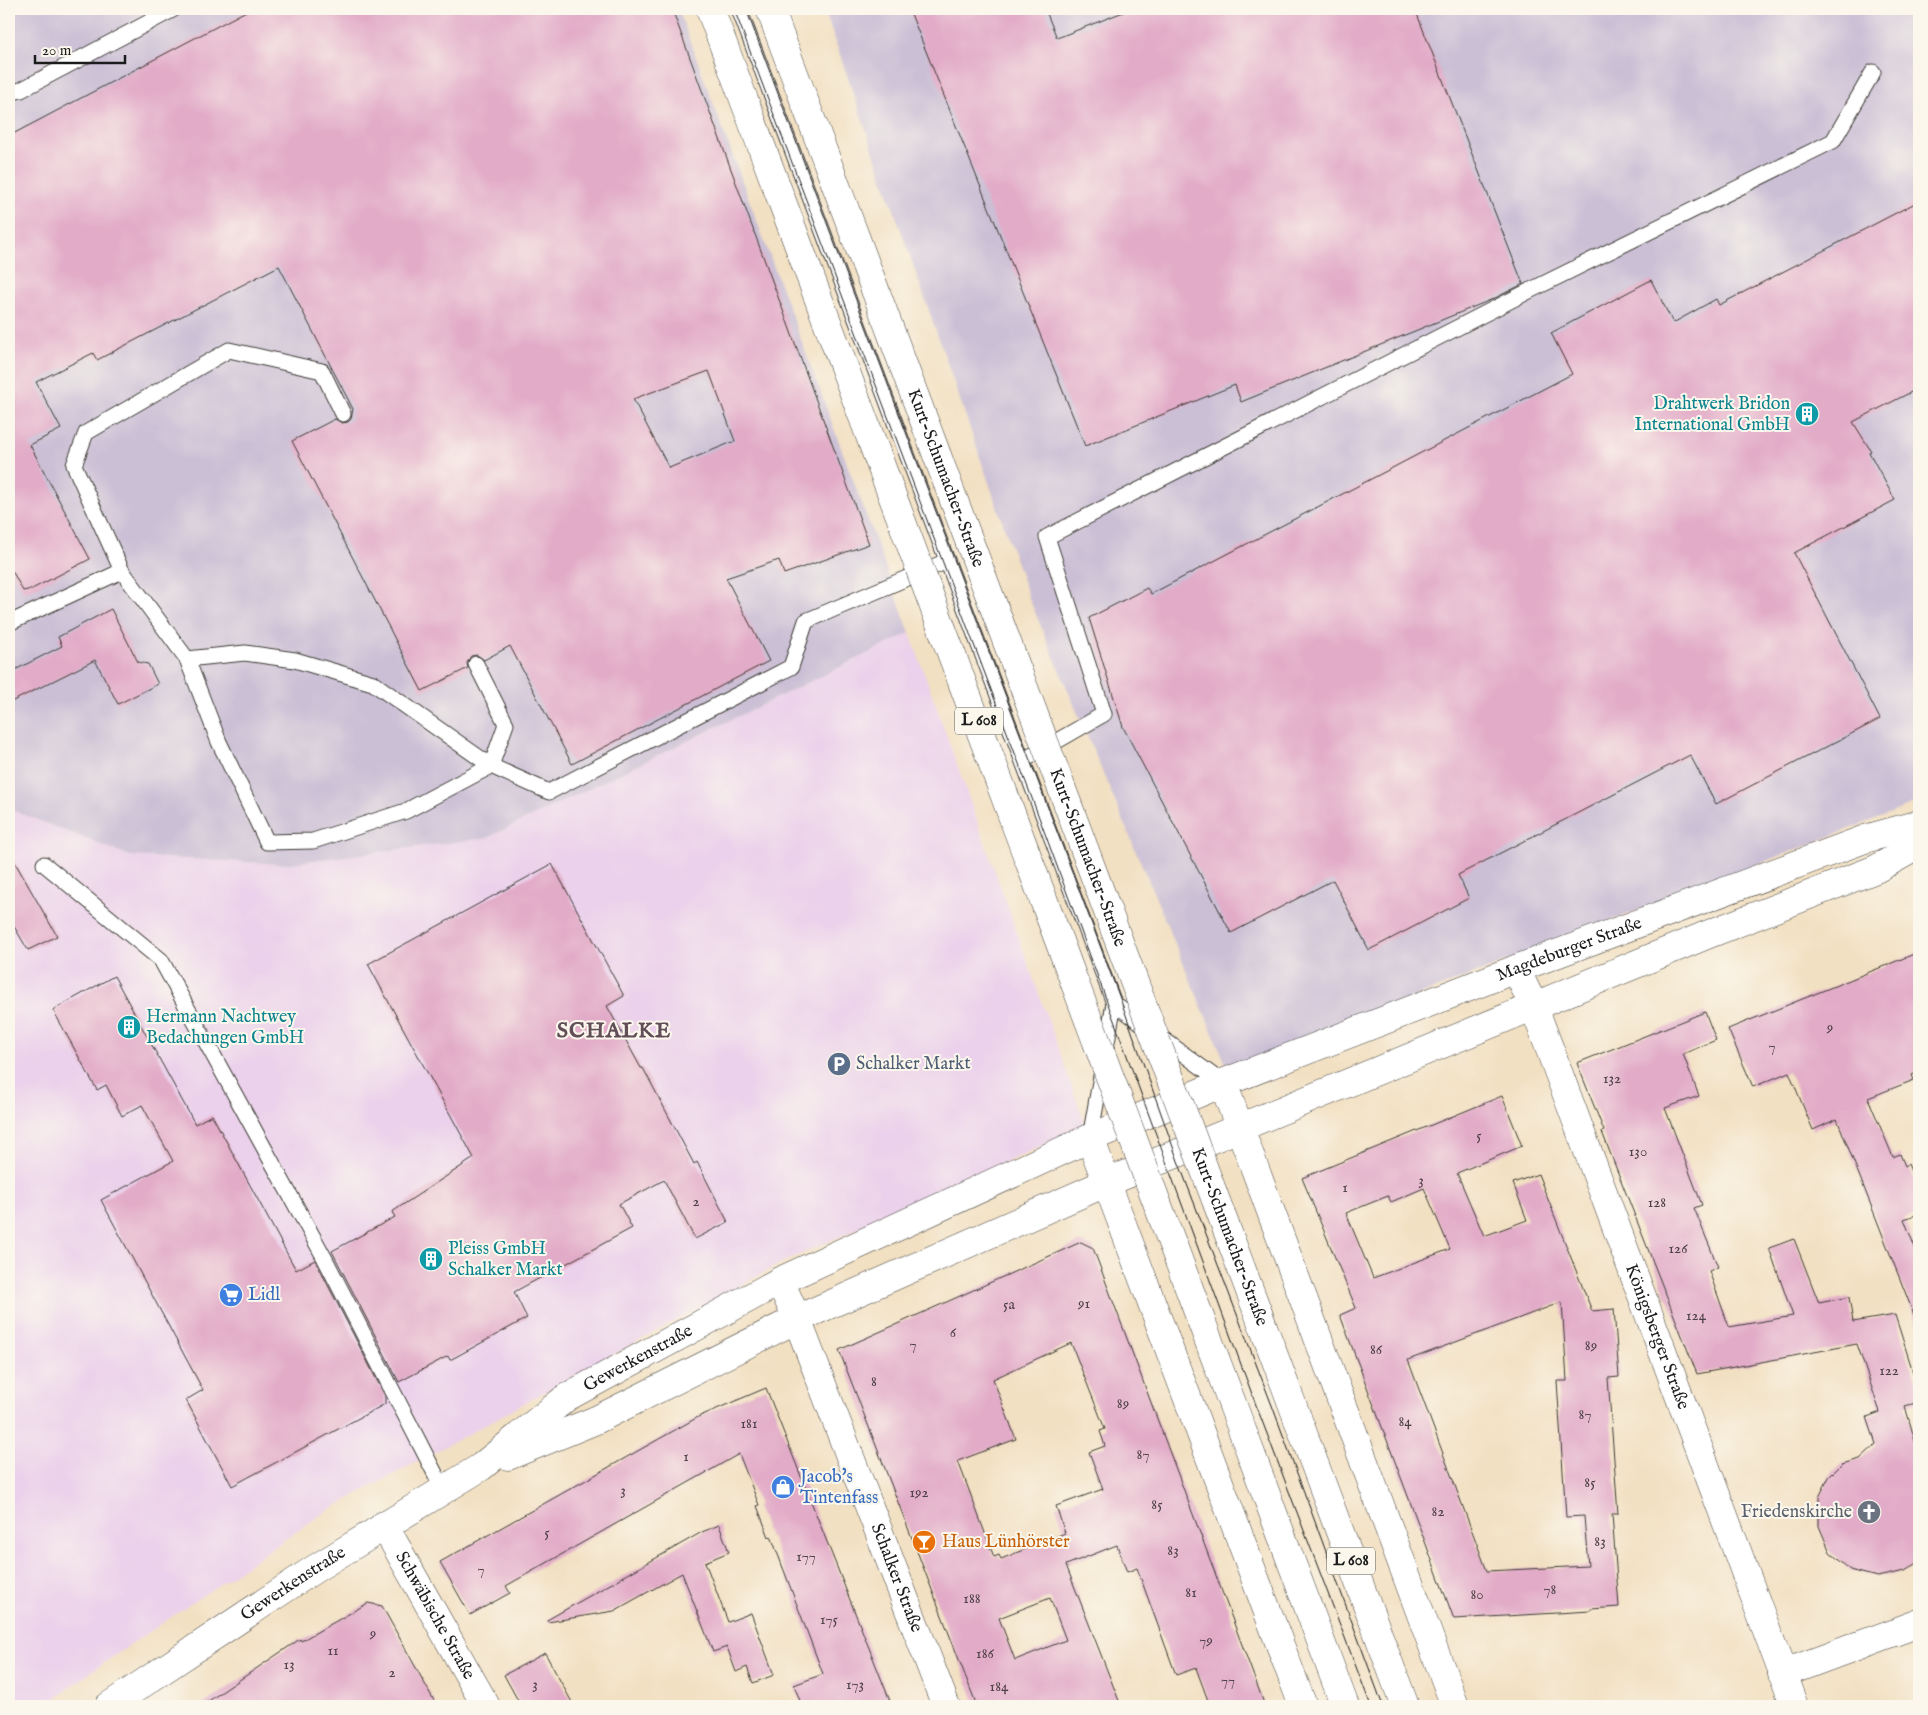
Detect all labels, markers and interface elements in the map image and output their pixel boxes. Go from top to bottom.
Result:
scale bar [35,32,125,64]
text: 20 m [42,41,72,60]
street label: Kurt-Schumacher-Straße [902,386,989,571]
place label: Drahtwerk Bridon International GmbH [1635,393,1790,437]
building icon: Drahtwerk Bridon International GmbH [1794,401,1820,427]
road number: L 608 [955,708,1003,734]
street label: Kurt-Schumacher-Straße [1044,765,1131,950]
street label: Magdeburger Straße [1493,912,1645,987]
place label: Hermann Nachtwey Bedachungen GmbH [146,1006,304,1050]
building icon: Hermann Nachtwey Bedachungen GmbH [116,1014,142,1040]
district label: SCHALKE [557,1017,671,1045]
house number: 9 [1826,1018,1833,1037]
house number: 7 [1768,1037,1776,1056]
parking icon: Schalker Markt [826,1051,852,1077]
place label: Schalker Markt [856,1053,971,1076]
house number: 132 [1603,1069,1621,1088]
house number: 5 [1476,1126,1482,1145]
house number: 130 [1629,1142,1647,1161]
street label: Kurt-Schumacher-Straße [1186,1144,1273,1329]
house number: 3 [1418,1171,1424,1190]
house number: 1 [1342,1178,1348,1197]
house number: 2 [692,1192,700,1211]
house number: 128 [1648,1193,1666,1212]
place label: Pleiss GmbH Schalker Markt [448,1238,563,1282]
house number: 126 [1669,1239,1688,1258]
building icon: Pleiss GmbH Schalker Markt [418,1246,444,1272]
street label: Königsberger Straße [1619,1261,1695,1413]
supermarket icon: Lidl [218,1282,244,1308]
place label: Lidl [248,1284,280,1307]
house number: 91 [1077,1294,1090,1313]
house number: 5a [1003,1295,1015,1314]
house number: 124 [1686,1306,1707,1325]
street label: Gewerkenstraße [579,1319,697,1397]
house number: 6 [950,1323,957,1342]
house number: 7 [909,1335,917,1354]
house number: 89 [1585,1336,1597,1355]
house number: 86 [1370,1340,1383,1359]
house number: 122 [1879,1361,1899,1380]
house number: 8 [871,1372,877,1391]
house number: 89 [1117,1394,1129,1413]
house number: 87 [1579,1405,1591,1424]
house number: 84 [1398,1412,1412,1431]
house number: 181 [740,1414,758,1433]
house number: 87 [1137,1445,1149,1464]
house number: 1 [683,1447,689,1466]
place label: Jacob's Tintenfass [798,1466,878,1510]
house number: 85 [1584,1473,1596,1492]
shop icon: Jacob's Tintenfass [770,1474,796,1500]
house number: 3 [620,1481,626,1500]
house number: 192 [909,1483,929,1502]
house number: 85 [1151,1495,1163,1514]
church icon: Friedenskirche [1856,1499,1882,1525]
place label: Friedenskirche [1741,1501,1852,1524]
house number: 82 [1432,1502,1444,1521]
street label: Schalker Straße [865,1520,928,1636]
house number: 5 [544,1523,550,1542]
bar icon: Haus Lünhörster [911,1529,937,1555]
place label: Haus Lünhörster [942,1531,1070,1554]
house number: 83 [1594,1532,1606,1551]
street label: Gewerkenstraße [236,1541,350,1627]
house number: 83 [1167,1541,1179,1560]
street label: Schwäbische Straße [390,1547,480,1684]
house number: 177 [796,1547,816,1566]
road number: L 608 [1327,1548,1375,1574]
house number: 7 [477,1560,485,1579]
house number: 78 [1544,1580,1557,1599]
house number: 81 [1185,1583,1197,1602]
house number: 80 [1470,1585,1484,1604]
house number: 188 [963,1589,981,1608]
house number: 175 [820,1610,839,1629]
house number: 9 [369,1624,376,1643]
house number: 79 [1199,1631,1213,1650]
house number: 11 [327,1641,339,1660]
house number: 186 [976,1644,995,1663]
house number: 13 [283,1655,295,1674]
house number: 2 [388,1663,396,1682]
house number: 77 [1221,1671,1235,1690]
house number: 3 [532,1675,538,1694]
house number: 173 [846,1675,864,1694]
house number: 184 [990,1677,1009,1696]

